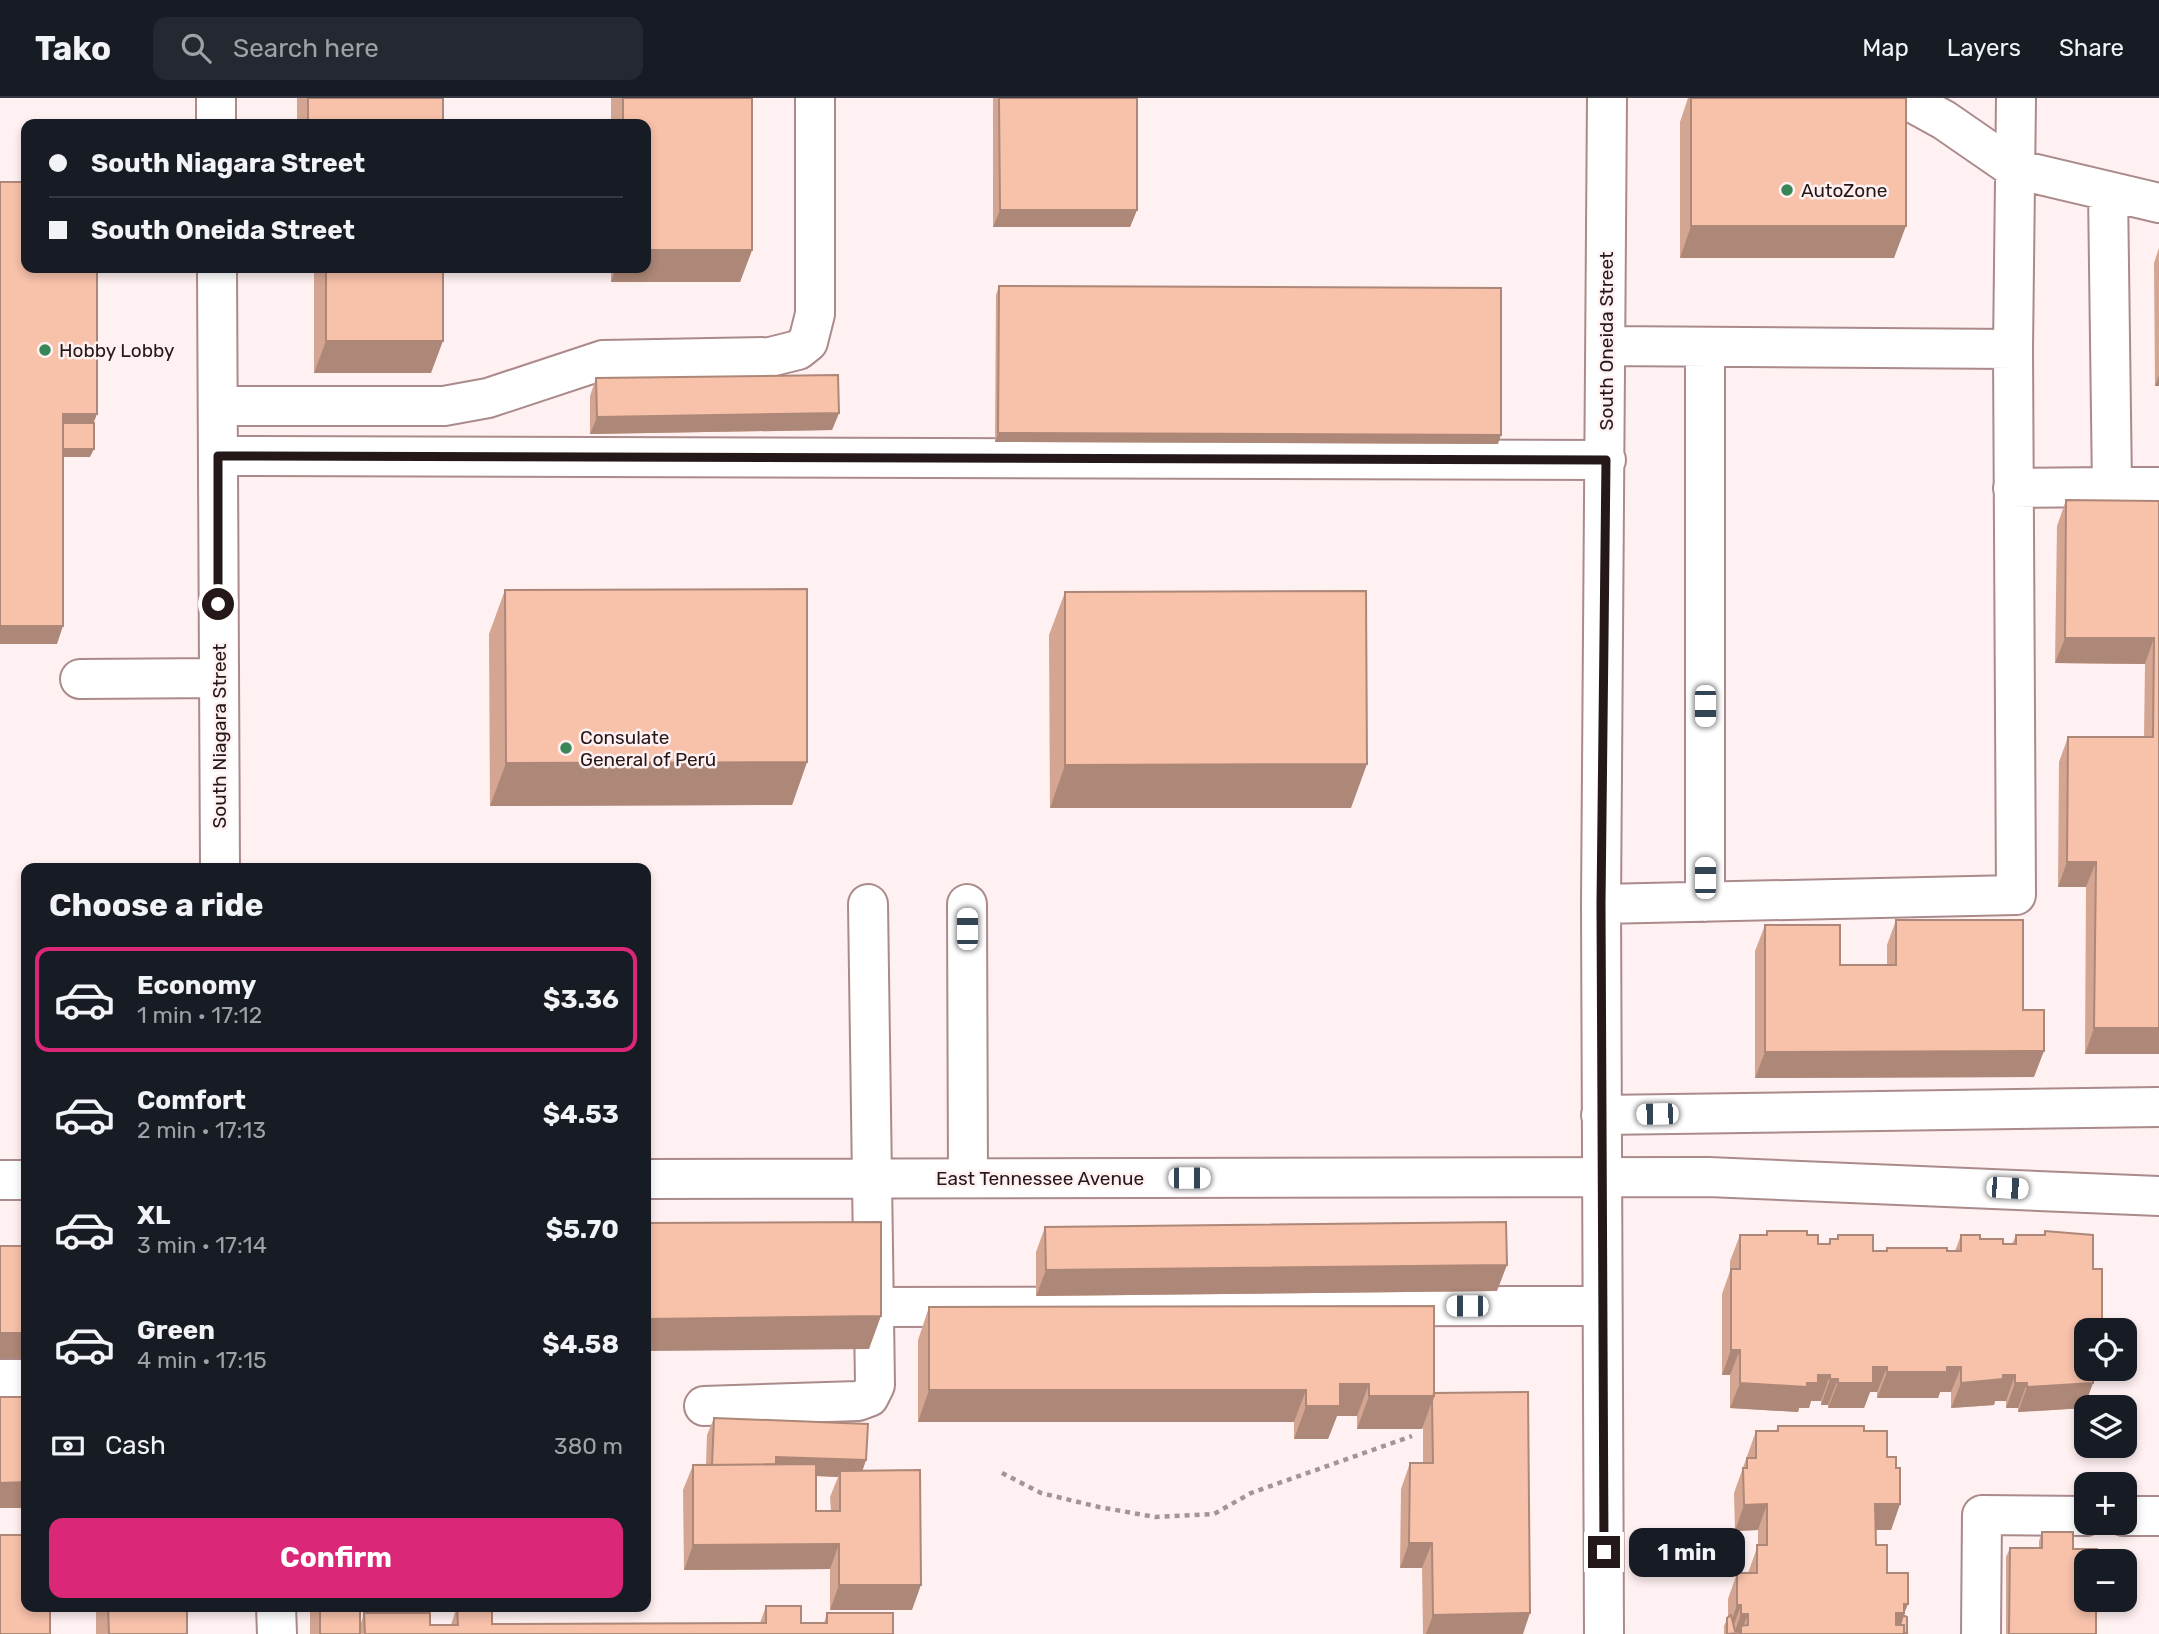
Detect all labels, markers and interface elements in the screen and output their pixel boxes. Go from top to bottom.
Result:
search box [153,17,643,80]
text: Tako [35,29,111,68]
icon: search [177,29,215,67]
text: Search here [233,33,379,64]
text: Map [1862,34,1909,62]
text: Layers [1947,34,2021,62]
text: Share [2059,34,2124,62]
text: South Niagara Street [91,148,365,179]
place label: AutoZone [1801,179,1887,202]
marker: AutoZone [1779,182,1795,198]
text: South Oneida Street [91,215,355,246]
street label: South Oneida Street [1595,251,1618,430]
place label: Hobby Lobby [59,339,174,362]
marker: Hobby Lobby [37,342,53,358]
route start [202,588,234,620]
street label: South Niagara Street [208,643,231,829]
car [1695,685,1716,727]
place label: Consulate General of Perú [580,726,716,771]
marker: Consulate General of Perú [558,740,574,756]
car [1695,857,1716,899]
text: Choose a ride [49,886,263,924]
car [957,908,978,950]
icon: car [53,968,116,1031]
text: Economy [137,970,256,1001]
text: $3.36 [543,984,619,1015]
text: 1 min · 17:12 [137,1001,262,1029]
icon: car [53,1083,116,1146]
text: Comfort [137,1085,246,1116]
text: $4.53 [543,1099,619,1130]
car [1636,1103,1679,1125]
text: 2 min · 17:13 [137,1116,266,1144]
street label: East Tennessee Avenue [936,1167,1144,1190]
car [1169,1168,1211,1189]
car [1986,1176,2029,1200]
icon: car [53,1198,116,1261]
text: XL [137,1200,170,1231]
text: $5.70 [546,1214,619,1245]
text: 3 min · 17:14 [137,1231,267,1259]
car [1447,1296,1489,1317]
icon: car [53,1313,116,1376]
text: Green [137,1315,215,1346]
map controls [2074,1318,2137,1612]
button: locate [2074,1318,2137,1381]
text: $4.58 [542,1329,619,1360]
text: 4 min · 17:15 [137,1346,267,1374]
button: layers [2074,1395,2137,1458]
icon: cash [49,1427,87,1465]
text: Cash [105,1430,166,1461]
text: 380 m [554,1432,623,1460]
button: + [2074,1472,2137,1535]
button: Confirm [49,1518,623,1598]
callout: 1 min [1628,1528,1744,1576]
route end [1588,1536,1620,1568]
text: 1 min [1658,1538,1716,1566]
button: − [2074,1549,2137,1612]

